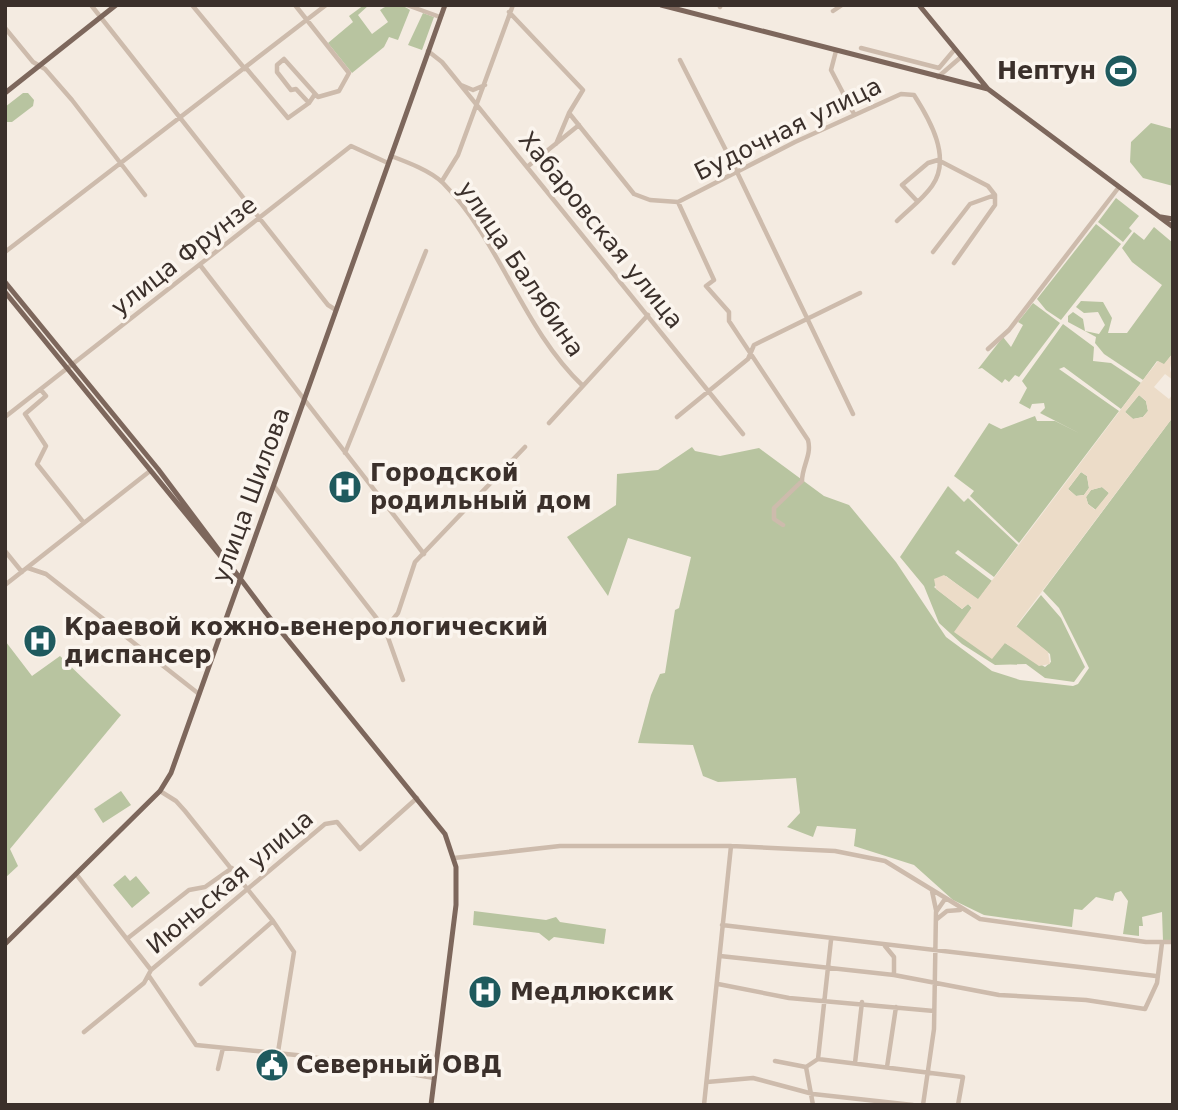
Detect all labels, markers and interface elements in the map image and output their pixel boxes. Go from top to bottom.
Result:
sports icon: Нептун [1102,52,1140,90]
place label: Нептун [997,57,1096,85]
street label: Будочная улица [690,72,886,186]
street label: Хабаровская улица [513,126,689,334]
street label: улица Балябина [452,176,590,362]
street label: улица Фрунзе [106,190,262,322]
street label: улица Шилова [206,404,296,586]
place label: Городской родильный дом [370,459,592,515]
hospital icon: Городской родильный дом [326,468,364,506]
place label: Краевой кожно-венерологический диспансер [64,613,548,669]
hospital icon: Краевой кожно-венерологический диспансер [21,622,59,660]
street label: Июньская улица [141,804,319,960]
hospital icon: Медлюксик [466,973,504,1011]
place label: Медлюксик [510,978,674,1006]
public building icon: Северный ОВД [253,1046,291,1084]
place label: Северный ОВД [296,1051,502,1079]

